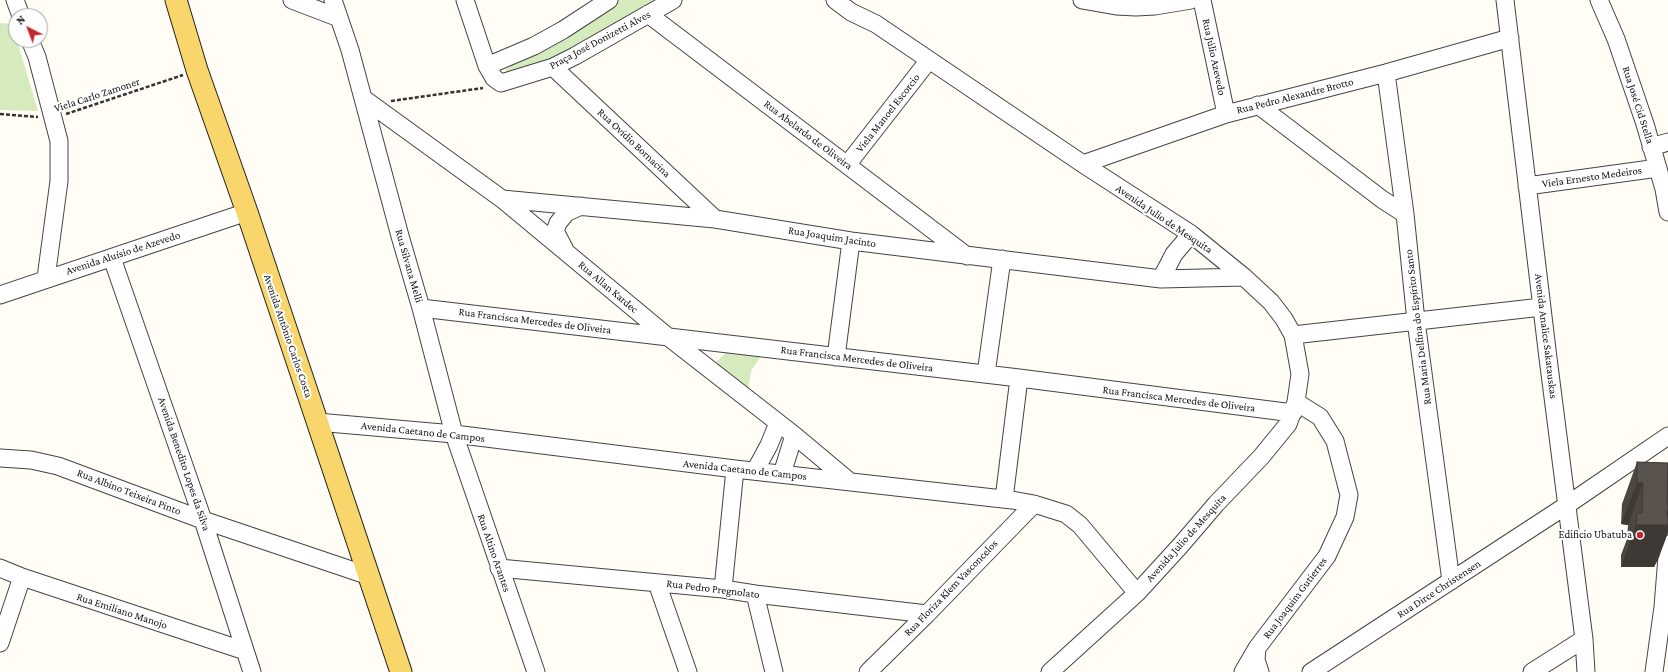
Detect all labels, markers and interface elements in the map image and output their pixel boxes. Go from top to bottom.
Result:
north arrow [8,8,48,48]
street label: Praça José Donizetti Alves [547,8,653,72]
text: N [14,13,27,27]
street label: Rua Júlio Azevedo [1199,17,1229,97]
street label: Rua José Cid Stella [1619,65,1657,145]
street label: Viela Manoel Escorcio [853,71,923,155]
street label: Viela Carlo Zamoner [52,75,142,115]
street label: Rua Pedro Alexandre Brotto [1235,75,1355,117]
street label: Rua Abelardo de Oliveira [761,97,855,173]
street label: Rua Ovídio Bornacina [595,106,673,180]
street label: Viela Ernesto Medeiros [1541,163,1643,191]
street label: Avenida Julio de Mesquita [1113,182,1215,256]
street label: Rua Joaquim Jacinto [787,224,877,250]
street label: Avenida Aluísio de Azevedo [64,228,182,278]
street label: Rua Silvana Melli [392,228,426,304]
street label: Rua Maria Delfina do Espírito Santo [1402,249,1434,405]
street label: Rua Allan Kardec [575,258,641,316]
street label: Avenida Antônio Carlos Costa [261,272,315,400]
street label: Avenida Analice Sakatauskas [1532,273,1560,399]
street label: Rua Francisca Mercedes de Oliveira [458,305,612,337]
street label: Rua Francisca Mercedes de Oliveira [780,343,934,375]
street label: Rua Francisca Mercedes de Oliveira [1102,383,1256,415]
street label: Avenida Benedito Lopes da Silva [155,395,213,533]
street label: Avenida Caetano de Campos [360,419,486,445]
street label: Avenida Caetano de Campos [682,457,808,483]
street label: Rua Albino Teixeira Pinto [75,466,183,518]
street label: Avenida Julio de Mesquita [1143,491,1229,585]
street label: Rua Altino Arantes [474,512,514,594]
place label: Edificio Ubatuba [1558,528,1632,542]
marker: Edificio Ubatuba [1635,530,1645,540]
street label: Rua Floriza Klem Vasconcelos [901,537,1001,639]
street label: Rua Joaquim Gutierres [1260,555,1330,641]
street label: Rua Dirce Christensen [1395,557,1483,621]
street label: Rua Pedro Pregnolato [666,577,760,601]
street label: Rua Emiliano Manojo [75,590,169,632]

